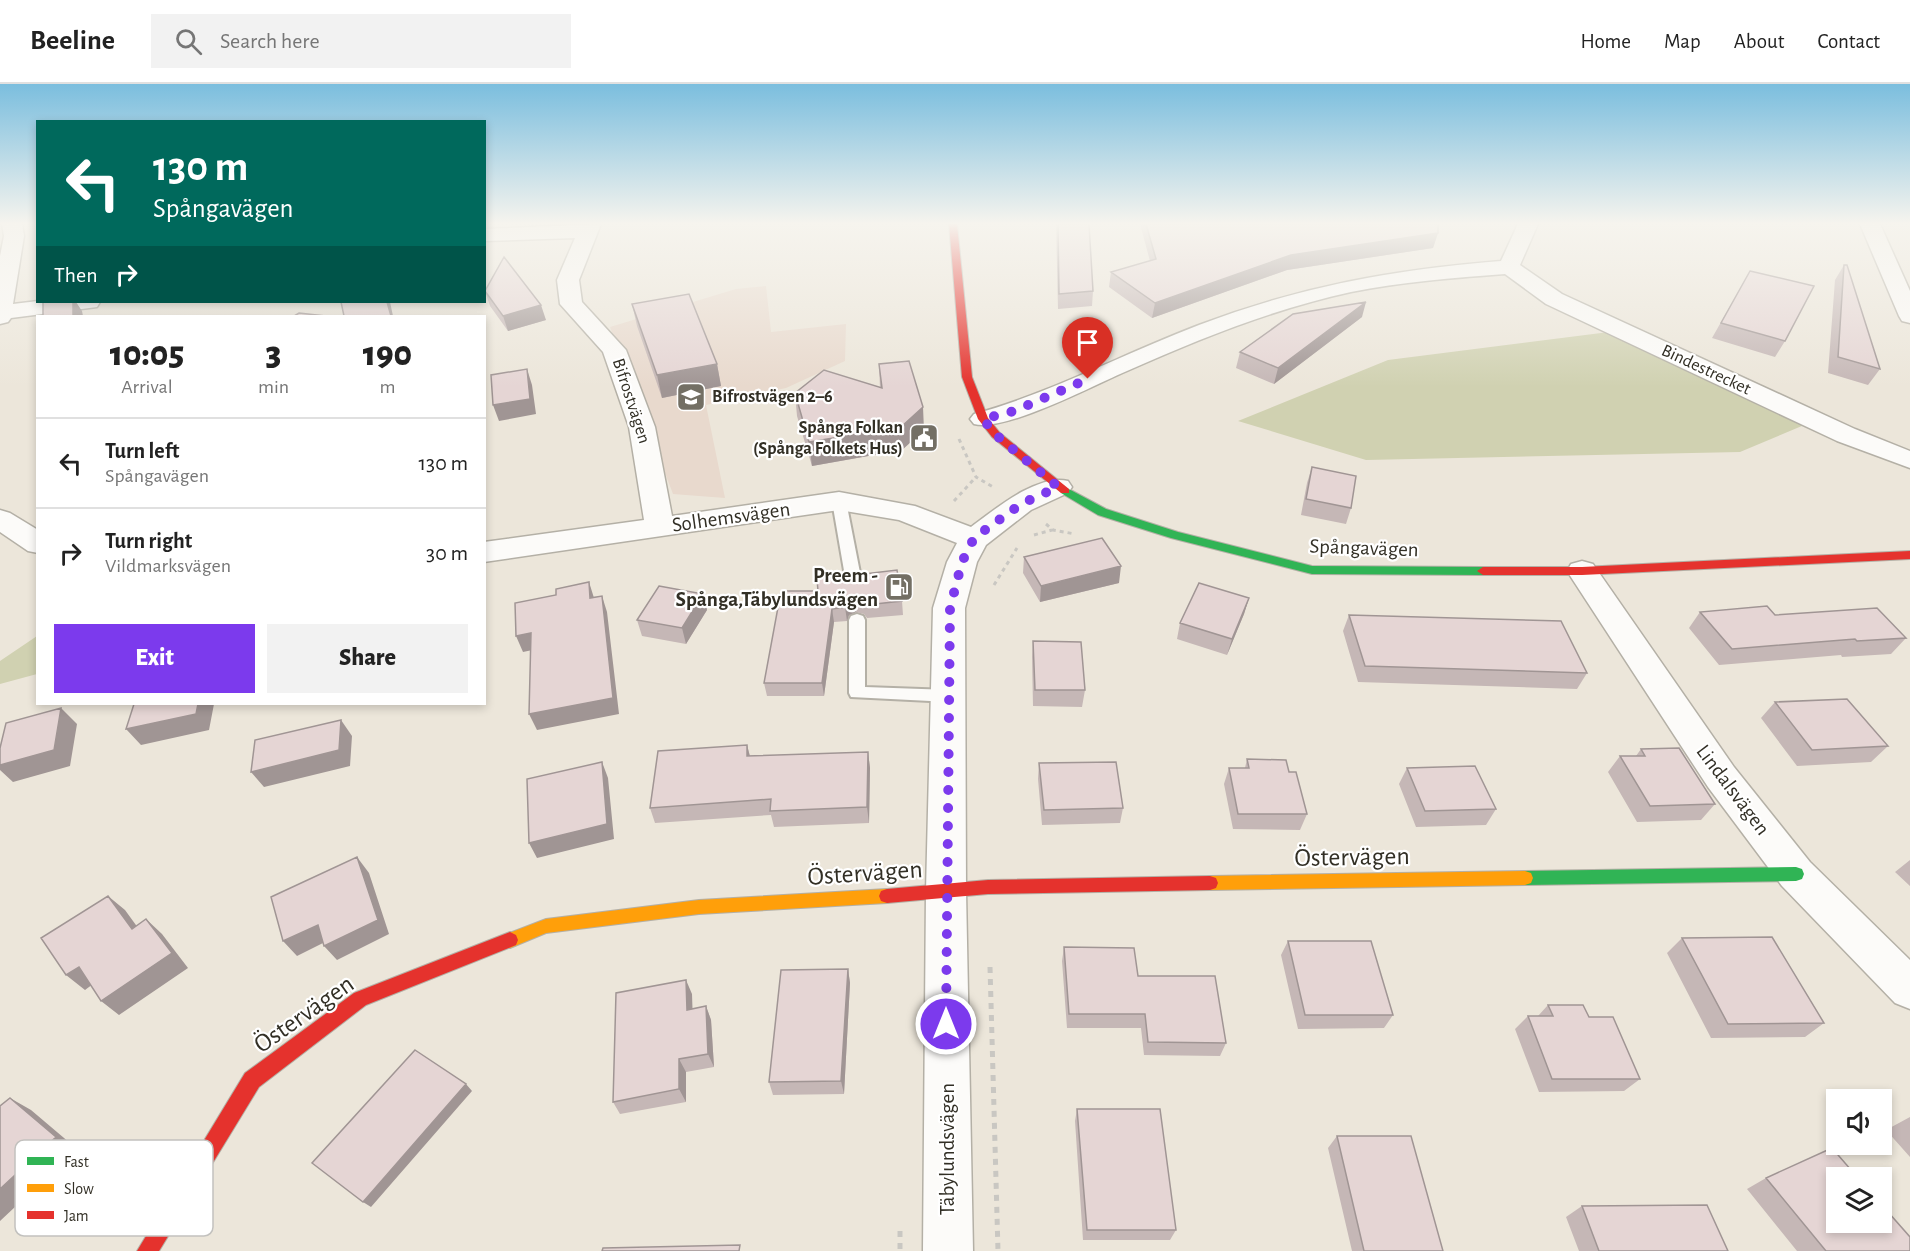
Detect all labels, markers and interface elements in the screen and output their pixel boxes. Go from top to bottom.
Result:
search box [151,14,571,68]
icon: search [172,25,205,58]
text: Beeline [30,27,115,55]
text: Search here [220,30,320,52]
text: Home [1580,31,1631,52]
text: Map [1664,31,1701,52]
text: About [1734,31,1784,52]
text: Contact [1817,31,1880,52]
icon: left [54,144,132,222]
text: 130 m [153,146,248,188]
text: Spångavägen [153,195,294,222]
icon: right [110,258,143,291]
text: Then [54,264,98,286]
pin [1062,317,1113,379]
icon: arrive [1071,326,1104,359]
text: 10:05 [110,336,184,372]
text: 3 [266,336,281,372]
text: 190 [363,336,412,372]
street label: Bindestrecket [1659,341,1754,399]
street label: Bifrostvägen [609,356,653,446]
text: Arrival [121,377,173,397]
text: min [258,377,289,397]
text: m [380,377,396,397]
school or university icon: Bifrostvägen 2–6 [675,381,707,413]
place label: Bifrostvägen 2–6 [712,388,833,406]
place label: Spånga Folkan (Spånga Folkets Hus) [753,419,903,458]
public building icon: Spånga Folkan (Spånga Folkets Hus) [908,422,940,454]
text: Turn left [105,440,179,462]
icon: left [54,447,87,480]
text: 130 m [419,452,468,474]
text: Spångavägen [105,466,209,486]
street label: Solhemsvägen [671,498,791,536]
text: Turn right [105,530,192,552]
street label: Spångavägen [1309,536,1419,560]
icon: right [54,537,87,570]
text: 30 m [426,542,468,564]
text: Vildmarksvägen [105,556,231,576]
place label: Preem - Spånga,Täbylundsvägen [675,565,878,610]
fuel station icon: Preem - Spånga,Täbylundsvägen [883,571,915,603]
button: Exit [54,624,255,693]
button: Share [267,624,468,693]
street label: Lindalsvägen [1692,741,1774,839]
street label: Östervägen [1294,842,1410,871]
street label: Östervägen [806,855,923,890]
street label: Östervägen [249,969,359,1058]
position arrow [914,992,978,1056]
street label: Täbylundsvägen [937,1083,958,1215]
map controls [1826,1089,1892,1233]
button: sound [1826,1089,1892,1155]
legend [15,1140,213,1236]
text: Fast [64,1154,89,1170]
button: layers [1826,1167,1892,1233]
text: Slow [64,1181,94,1197]
text: Jam [64,1208,89,1224]

